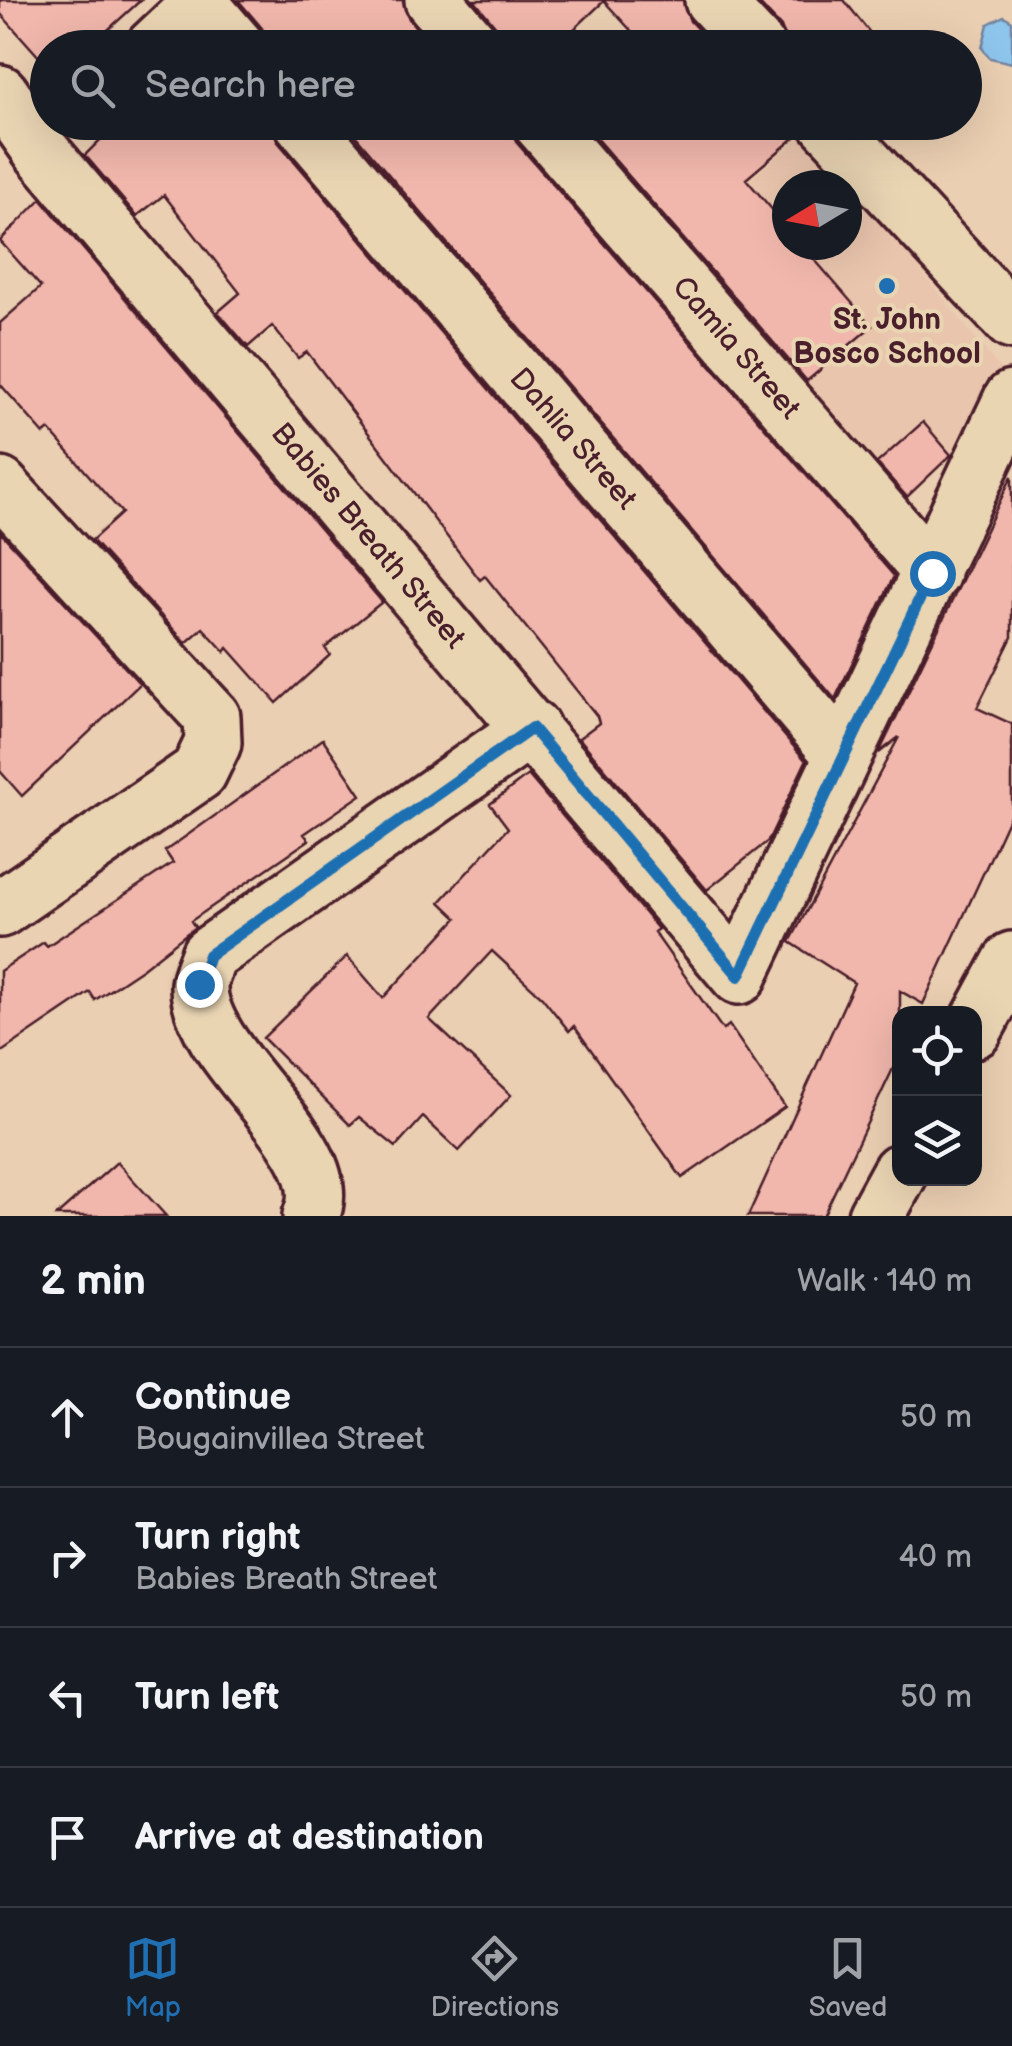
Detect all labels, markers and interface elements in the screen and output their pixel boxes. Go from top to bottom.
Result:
search box [30,30,982,140]
icon: search [65,58,120,113]
text: Search here [145,63,356,108]
north arrow [772,170,862,260]
street label: Camia Street [664,269,808,427]
marker: St. John Bosco School [876,275,898,297]
place label: St. John Bosco School [793,302,981,372]
street label: Dahlia Street [502,361,644,517]
street label: Babies Breath Street [263,416,473,656]
route start [910,551,956,597]
route end [177,962,223,1008]
map controls [892,1006,982,1186]
button: locate [892,1006,982,1096]
button: layers [892,1096,982,1186]
text: 2 min [40,1256,146,1307]
text: Walk · 140 m [797,1262,972,1301]
text: Continue [135,1375,291,1420]
icon: ahead [40,1390,95,1445]
text: 50 m [900,1398,972,1437]
text: Bougainvillea Street [135,1420,425,1459]
text: Turn right [135,1515,300,1560]
icon: right [40,1530,95,1585]
text: 40 m [899,1538,972,1577]
text: Babies Breath Street [135,1560,437,1599]
icon: left [40,1670,95,1725]
text: Turn left [135,1675,279,1720]
text: 50 m [900,1678,972,1717]
icon: arrive [40,1810,95,1865]
text: Arrive at destination [135,1815,484,1860]
tab: Map [125,1931,181,2024]
tab: Directions [430,1931,559,2024]
tab: Saved [809,1931,887,2024]

